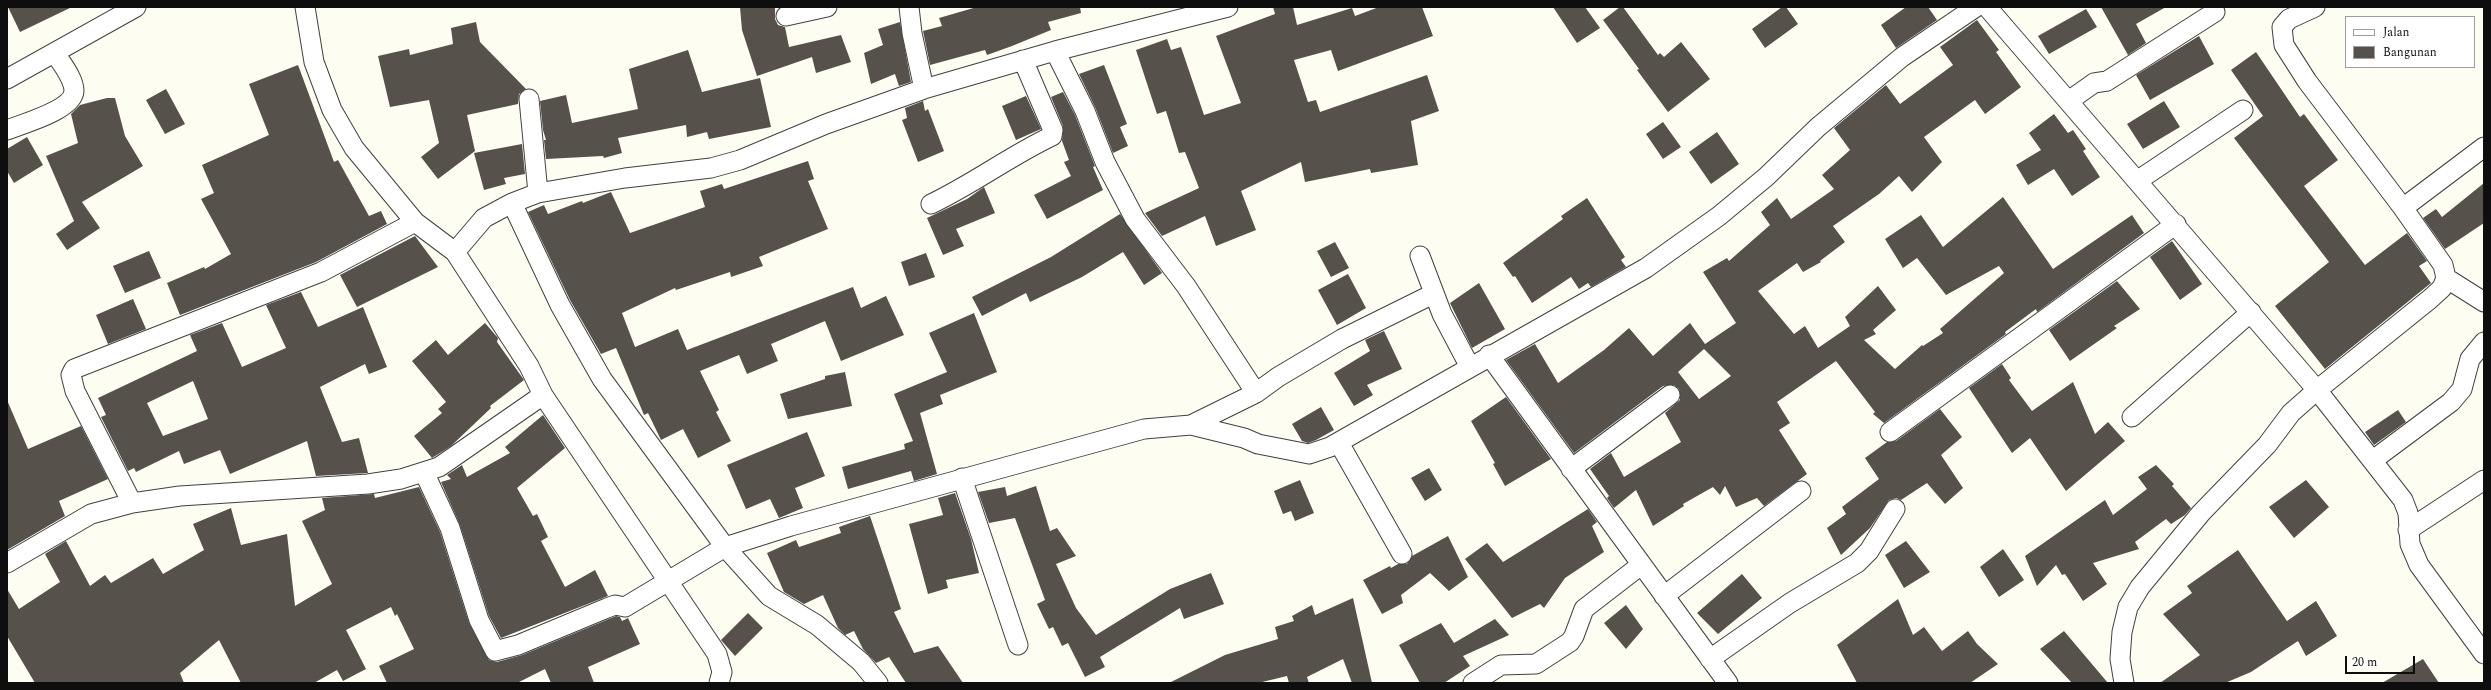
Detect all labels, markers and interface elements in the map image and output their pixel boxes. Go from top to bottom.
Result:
legend [2345,16,2475,68]
text: Jalan [2383,23,2410,42]
text: Bangunan [2383,43,2437,62]
scale bar [2347,648,2417,674]
text: 20 m [2352,653,2377,672]

